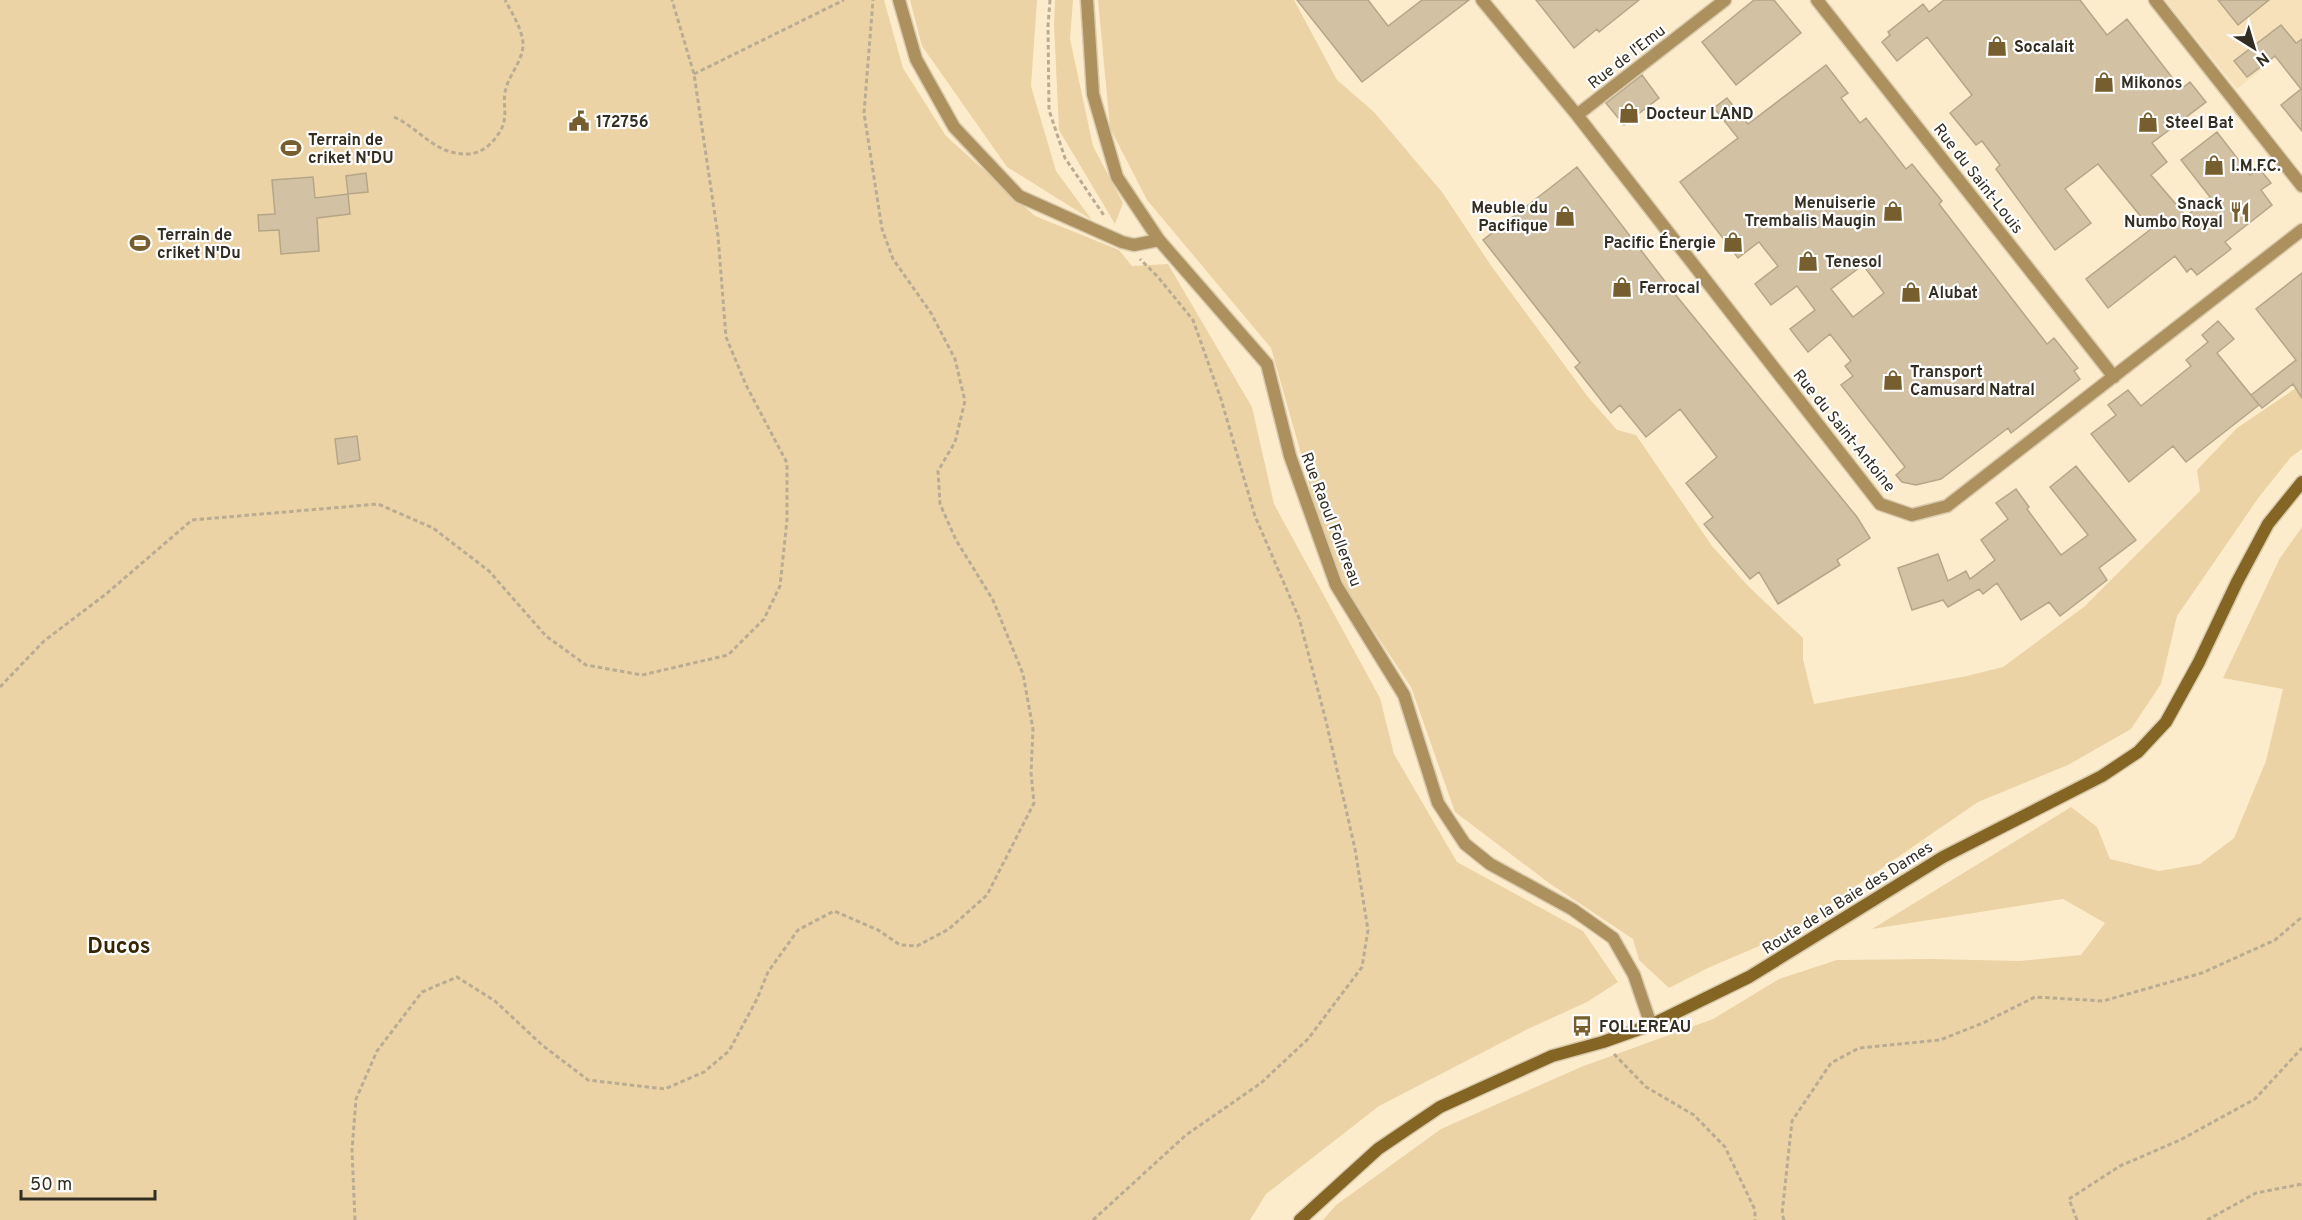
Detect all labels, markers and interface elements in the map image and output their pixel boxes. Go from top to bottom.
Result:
north arrow [2224,18,2284,78]
street label: Rue de l'Emu [1585,21,1670,94]
shop icon: Socalait [1985,34,2009,58]
place label: Socalait [2014,38,2075,58]
text: N [2251,47,2272,70]
shop icon: Mikonos [2092,70,2116,94]
place label: Mikonos [2121,74,2182,94]
shop icon: Docteur LAND [1617,101,1641,125]
place label: Docteur LAND [1646,105,1754,125]
public building icon: 172756 [567,109,591,133]
shop icon: Steel Bat [2136,110,2160,134]
place label: 172756 [596,113,649,133]
place label: Steel Bat [2165,114,2234,134]
street label: Rue du Saint-Louis [1928,120,2027,238]
place label: Terrain de criket N'DU [308,131,394,169]
sports icon: Terrain de criket N'DU [279,136,303,160]
shop icon: I.M.F.C. [2202,153,2226,177]
place label: I.M.F.C. [2231,157,2281,177]
place label: Menuiserie Trembalis Maugin [1744,194,1876,232]
place label: Snack Numbo Royal [2124,195,2223,233]
place label: Meuble du Pacifique [1471,199,1548,237]
shop icon: Menuiserie Trembalis Maugin [1881,199,1905,223]
restaurant icon: Snack Numbo Royal [2228,200,2252,224]
shop icon: Meuble du Pacifique [1553,204,1577,228]
place label: Terrain de criket N'Du [157,226,241,264]
shop icon: Pacific Énergie [1721,230,1745,254]
sports icon: Terrain de criket N'Du [128,231,152,255]
place label: Pacific Énergie [1604,232,1716,254]
shop icon: Tenesol [1796,249,1820,273]
place label: Tenesol [1825,253,1882,273]
shop icon: Ferrocal [1610,275,1634,299]
place label: Ferrocal [1639,279,1700,299]
shop icon: Alubat [1899,280,1923,304]
place label: Alubat [1928,284,1978,304]
place label: Transport Camusard Natral [1910,363,2035,401]
street label: Rue du Saint-Antoine [1788,366,1899,497]
shop icon: Transport Camusard Natral [1881,368,1905,392]
street label: Rue Raoul Follereau [1295,450,1365,590]
street label: Route de la Baie des Dames [1759,838,1937,959]
district label: Ducos [87,934,151,961]
bus stop icon: FOLLEREAU [1570,1014,1594,1038]
place label: FOLLEREAU [1599,1018,1691,1038]
scale bar [21,1163,154,1201]
text: 50 m [30,1174,72,1197]

